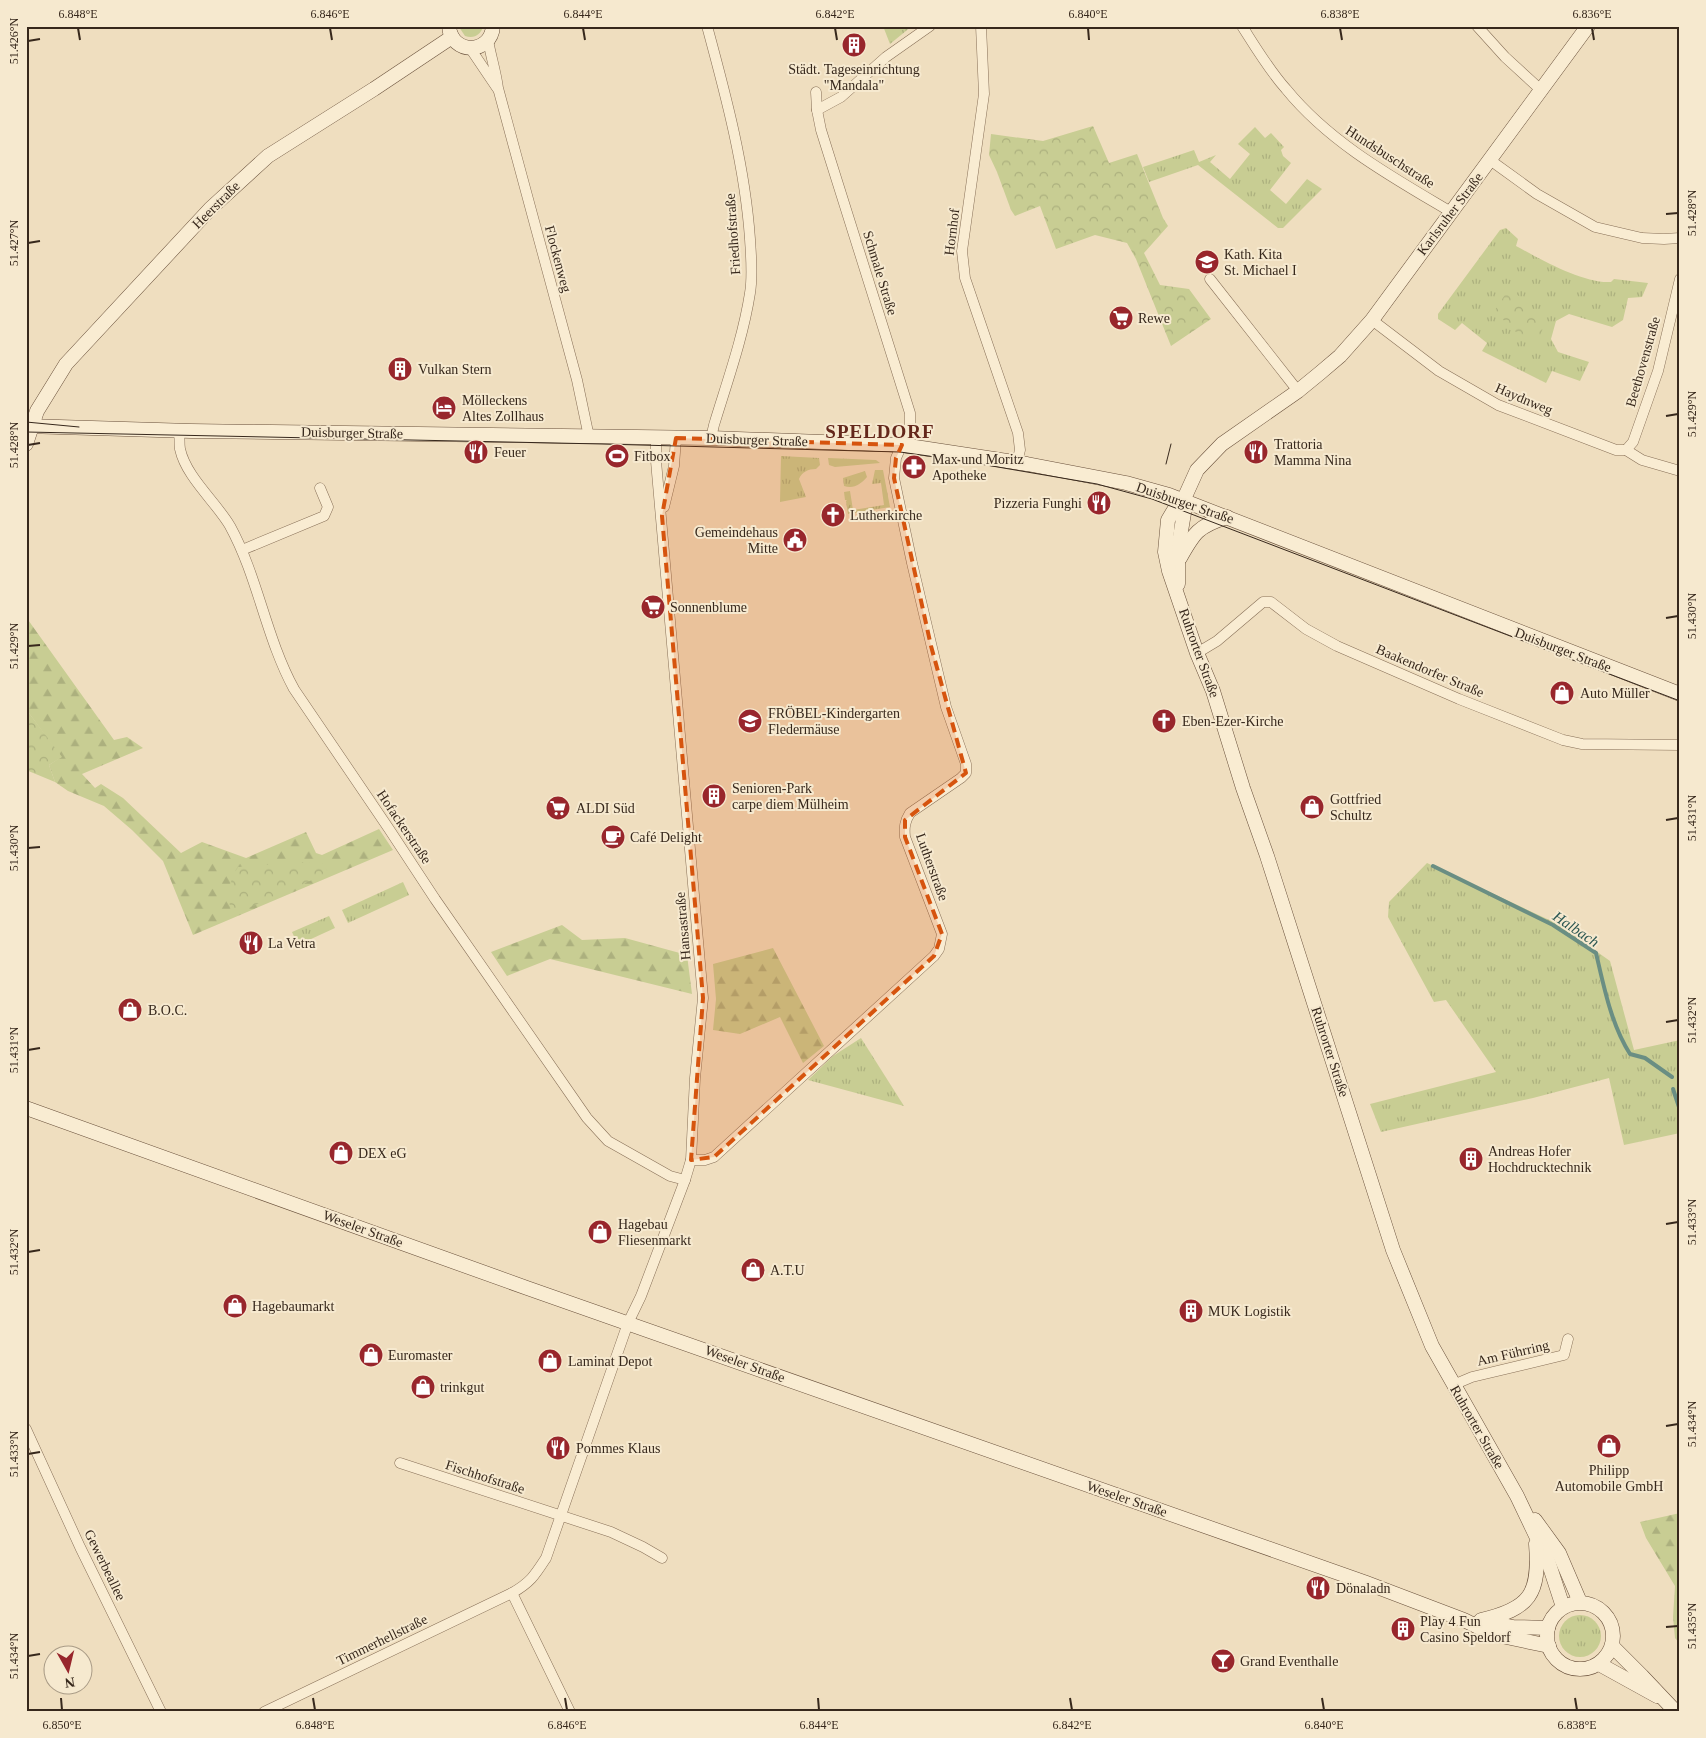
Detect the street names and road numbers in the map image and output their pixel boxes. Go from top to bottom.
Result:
street label: Hundsbuschstraße [1343,123,1437,191]
street label: Karlsruher Straße [1414,170,1486,258]
street label: Heerstraße [189,178,243,232]
street label: Friedhofstraße [723,193,743,275]
street label: Hornhof [942,207,962,256]
street label: Flockenweg [542,224,574,294]
street label: Schmale Straße [860,229,900,317]
street label: Beethovenstraße [1623,315,1663,409]
street label: Haydnweg [1493,380,1555,418]
street label: Duisburger Straße [301,425,403,441]
street label: Duisburger Straße [706,431,808,449]
street label: Duisburger Straße [1134,479,1236,527]
street label: Ruhrorter Straße [1176,606,1222,700]
street label: Duisburger Straße [1513,625,1613,675]
street label: Baakendorfer Straße [1374,642,1486,700]
street label: Hofackerstraße [374,787,434,867]
street label: Lutherstraße [913,831,951,903]
street label: Hansastraße [673,891,693,961]
street label: Ruhrorter Straße [1308,1005,1352,1099]
street label: Weseler Straße [321,1208,405,1250]
street label: Am Führring [1476,1337,1550,1369]
street label: Weseler Straße [703,1343,787,1385]
street label: Ruhrorter Straße [1447,1383,1507,1471]
street label: Fischhofstraße [443,1457,527,1497]
street label: Weseler Straße [1085,1478,1169,1520]
street label: Gewerbeallee [81,1527,129,1603]
street label: Timmerhellstraße [334,1612,430,1668]

